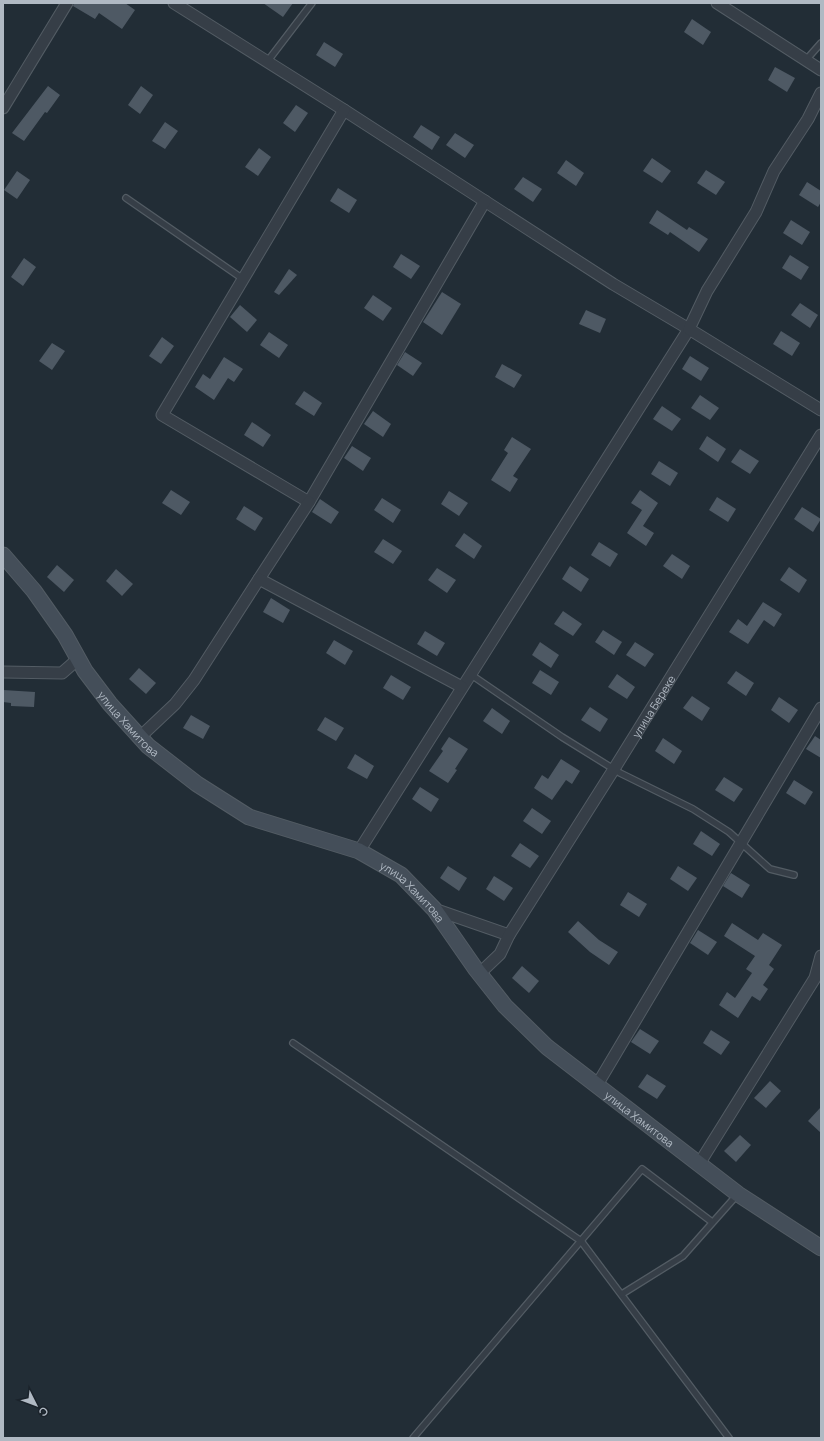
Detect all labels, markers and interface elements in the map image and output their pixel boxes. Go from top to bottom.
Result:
street label: улица Береке [628,671,678,740]
street label: улица Хамитова [95,688,162,760]
street label: улица Хамитова [378,857,448,925]
street label: улица Хамитова [602,1087,678,1150]
north arrow [16,1385,56,1425]
text: С [36,1404,52,1420]

